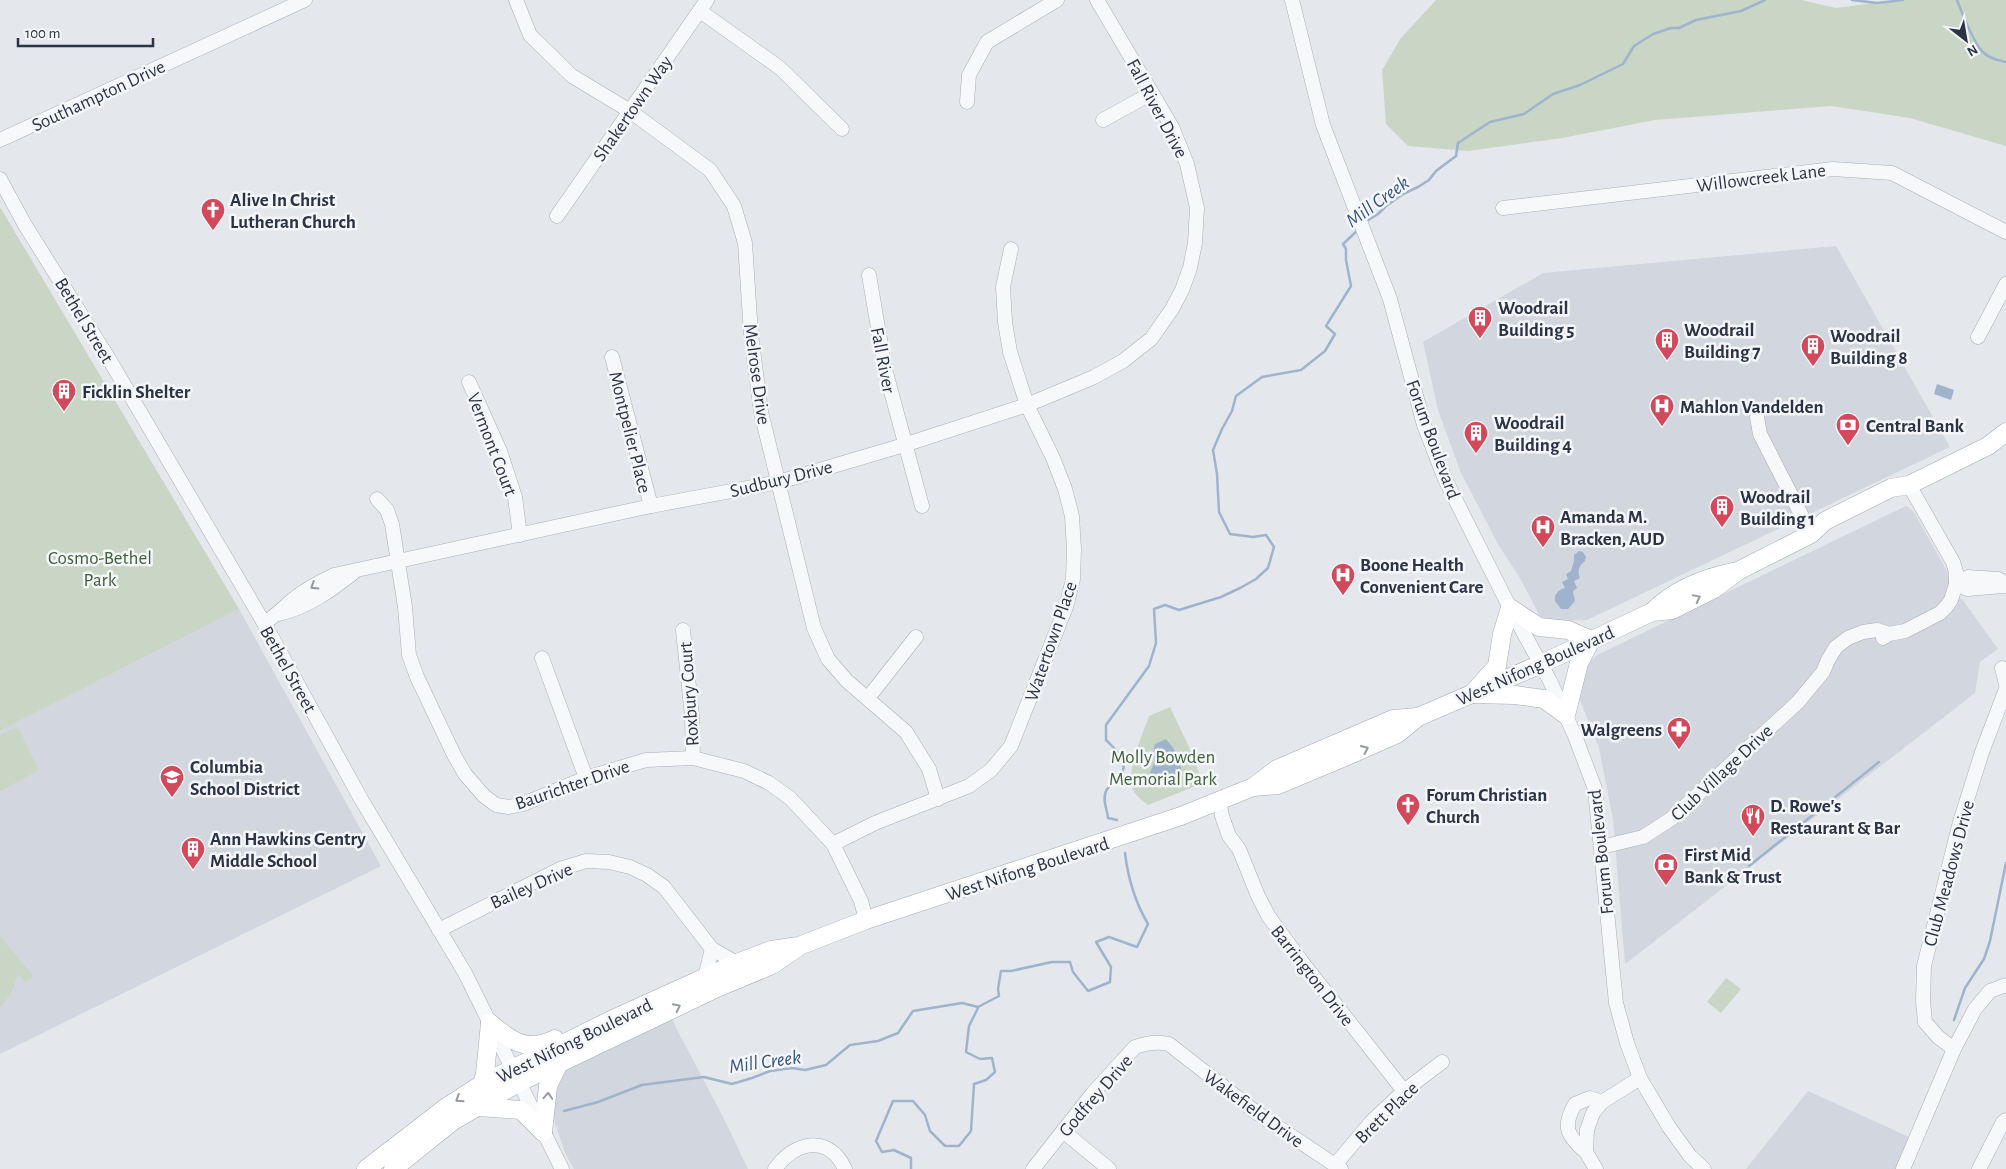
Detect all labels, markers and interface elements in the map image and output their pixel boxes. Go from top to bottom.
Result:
scale bar [18,15,152,47]
north arrow [1941,15,1991,65]
text: 100 m [25,26,60,41]
text: N [1964,42,1980,59]
street label: Shakertown Way [590,53,677,165]
street label: Fall River Drive [1123,56,1191,161]
street label: Southampton Drive [29,57,168,135]
street label: Willowcreek Lane [1695,161,1827,196]
water label: Mill Creek [1342,172,1413,231]
place label: Alive In Christ Lutheran Church [230,191,356,232]
church icon: Alive In Christ Lutheran Church [200,197,226,231]
street label: Bethel Street [51,275,117,367]
place label: Woodrail Building 5 [1498,299,1574,340]
building icon: Woodrail Building 5 [1467,305,1493,339]
place label: Woodrail Building 7 [1684,321,1760,362]
street label: Melrose Drive [740,322,773,426]
street label: Fall River [867,326,898,395]
building icon: Woodrail Building 7 [1654,327,1680,361]
place label: Woodrail Building 8 [1830,327,1908,368]
building icon: Woodrail Building 8 [1800,333,1826,367]
street label: Montpelier Place [605,370,654,495]
street label: Forum Boulevard [1402,377,1463,502]
building icon: Ficklin Shelter [51,378,77,412]
place label: Ficklin Shelter [82,383,191,402]
street label: Vermont Court [463,390,520,499]
hospital icon: Mahlon Vandelden [1649,393,1675,427]
place label: Mahlon Vandelden [1680,398,1823,417]
bank icon: Central Bank [1835,412,1861,446]
place label: Woodrail Building 4 [1494,414,1572,455]
place label: Central Bank [1866,417,1964,436]
building icon: Woodrail Building 4 [1463,420,1489,454]
street label: Sudbury Drive [728,458,835,501]
place label: Woodrail Building 1 [1740,488,1815,529]
building icon: Woodrail Building 1 [1709,494,1735,528]
place label: Amanda M. Bracken, AUD [1560,508,1665,549]
hospital icon: Amanda M. Bracken, AUD [1530,514,1556,548]
park label: Cosmo-Bethel Park [48,549,152,590]
place label: Boone Health Convenient Care [1360,556,1484,597]
hospital icon: Boone Health Convenient Care [1330,562,1356,596]
street label: Watertown Place [1022,579,1081,704]
one-way arrow [310,580,319,589]
one-way arrow [1692,594,1701,604]
street label: Bethel Street [256,623,319,716]
street label: West Nifong Boulevard [1454,623,1617,710]
street label: Roxbury Court [676,641,703,747]
pharmacy icon: Walgreens [1666,716,1692,750]
place label: Walgreens [1580,721,1662,740]
street label: Club Village Drive [1668,721,1777,825]
one-way arrow [1360,744,1369,755]
park label: Molly Bowden Memorial Park [1109,748,1217,789]
street label: Baurichter Drive [513,757,632,814]
place label: Columbia School District [190,758,300,799]
school or university icon: Columbia School District [159,764,185,798]
place label: Forum Christian Church [1426,786,1547,827]
street label: Forum Boulevard [1585,788,1617,915]
church icon: Forum Christian Church [1395,792,1421,826]
place label: D. Rowe's Restaurant & Bar [1770,797,1900,838]
street label: Club Meadows Drive [1921,798,1978,949]
restaurant icon: D. Rowe's Restaurant & Bar [1740,803,1766,837]
place label: Ann Hawkins Gentry Middle School [210,830,366,871]
street label: West Nifong Boulevard [944,834,1111,905]
building icon: Ann Hawkins Gentry Middle School [180,836,206,870]
place label: First Mid Bank & Trust [1684,846,1782,887]
bank icon: First Mid Bank & Trust [1653,852,1679,886]
street label: Bailey Drive [488,860,576,913]
street label: Barrington Drive [1267,922,1357,1030]
street label: West Nifong Boulevard [494,995,655,1087]
one-way arrow [672,1003,681,1013]
water label: Mill Creek [728,1047,803,1077]
street label: Godfrey Drive [1056,1051,1137,1141]
street label: Wakefield Drive [1200,1067,1307,1152]
street label: Brett Place [1352,1079,1422,1148]
one-way arrow [542,1092,553,1100]
one-way arrow [455,1093,464,1102]

